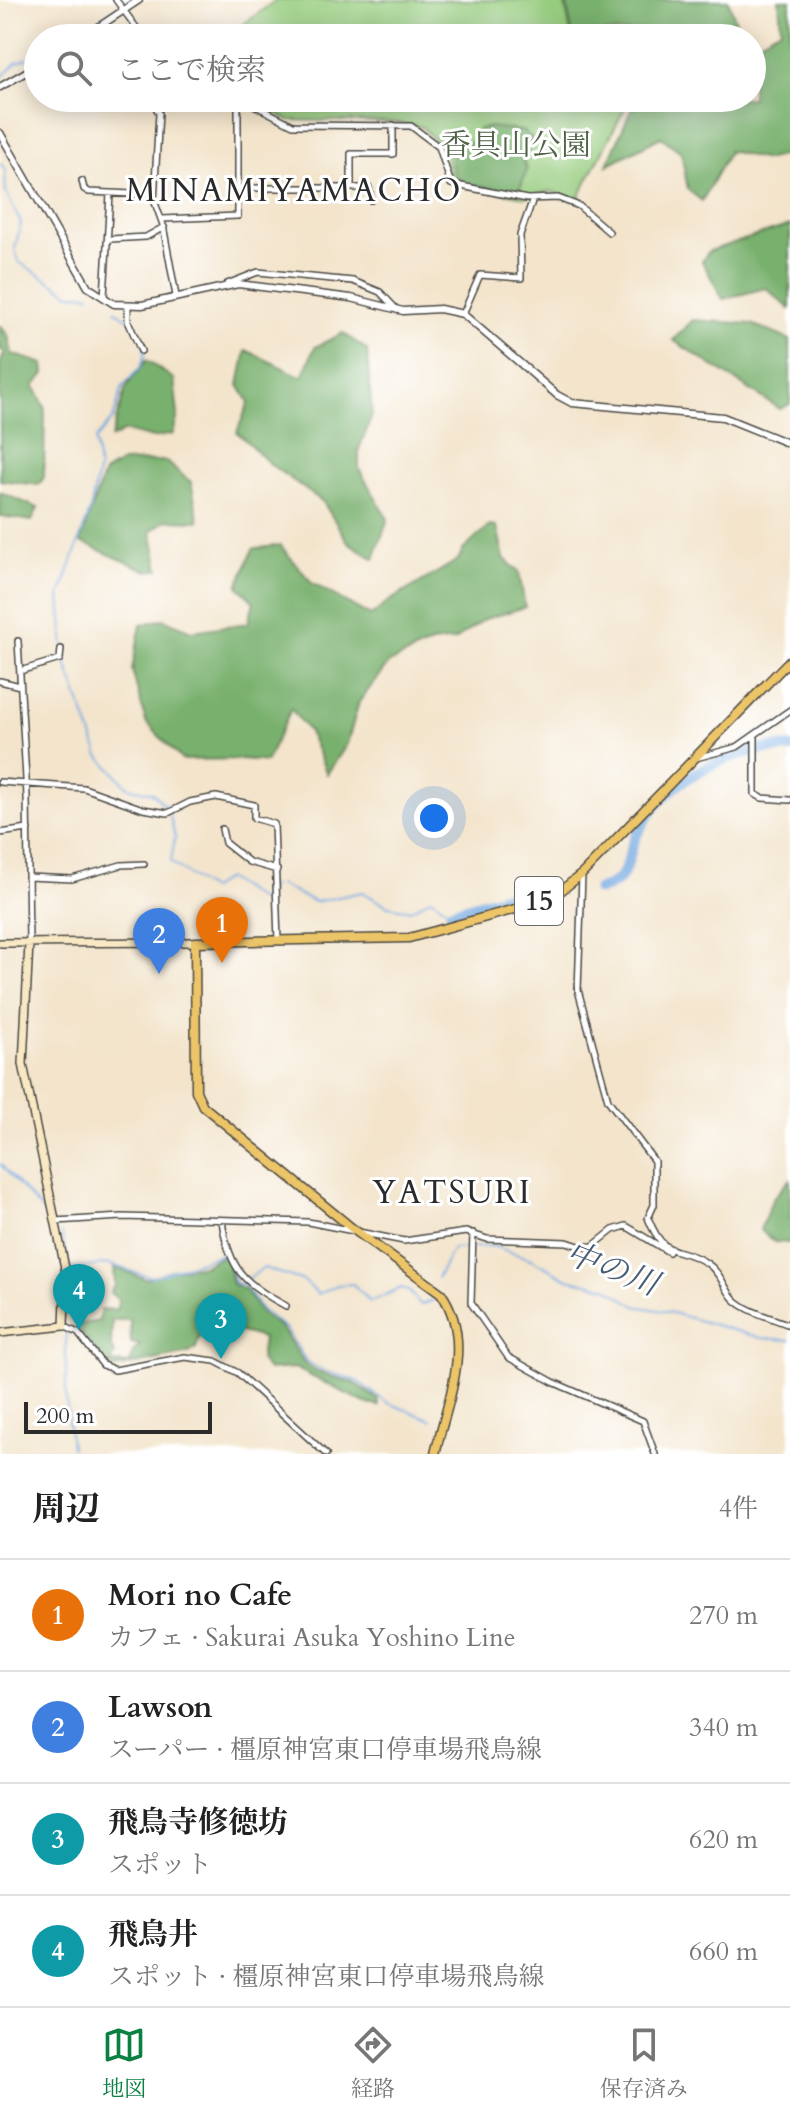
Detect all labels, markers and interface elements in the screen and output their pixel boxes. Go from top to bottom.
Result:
search box [24,24,766,112]
icon: search [52,46,96,90]
text: ここで検索 [116,50,266,91]
park label: 香具山公園 [441,125,591,166]
district label: MINAMIYAMACHO [126,169,462,213]
your location [414,798,454,838]
road number: 15 [515,877,563,925]
pin: 1 [196,897,248,963]
pin: 2 [133,908,185,974]
district label: YATSURI [372,1171,532,1215]
water label: 中の川 [559,1231,667,1308]
pin: 4 [53,1264,105,1330]
pin: 3 [195,1293,247,1359]
scale bar [24,1398,212,1434]
text: 200 m [36,1401,94,1431]
text: 周辺 [32,1486,100,1532]
text: 4件 [719,1491,758,1526]
text: Mori no Cafe [108,1575,292,1616]
text: 1 [51,1598,65,1633]
text: 270 m [689,1598,758,1633]
text: カフェ · Sakurai Asuka Yoshino Line [108,1620,515,1655]
text: Lawson [108,1687,213,1728]
text: 2 [51,1710,65,1745]
text: 340 m [689,1710,758,1745]
text: スーパー · 橿原神宮東口停車場飛鳥線 [108,1732,542,1767]
text: 飛鳥寺修徳坊 [108,1802,288,1843]
text: 3 [51,1822,65,1857]
text: 620 m [689,1822,758,1857]
text: スポット [108,1847,212,1882]
text: 飛鳥井 [108,1914,198,1955]
text: 4 [51,1934,65,1969]
text: 660 m [689,1934,758,1969]
text: スポット · 橿原神宮東口停車場飛鳥線 [108,1959,545,1994]
tab: 地図 [102,2023,146,2104]
tab: 経路 [351,2023,395,2104]
tab: 保存済み [600,2023,688,2104]

